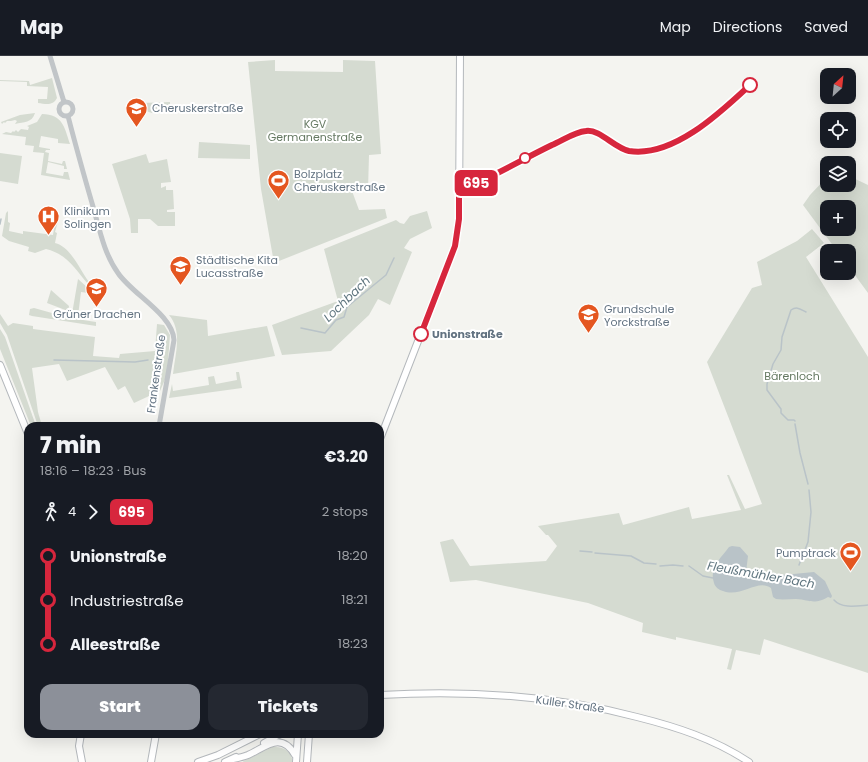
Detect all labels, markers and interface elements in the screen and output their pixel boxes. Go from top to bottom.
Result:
text: Map [20,14,63,41]
text: Map [660,17,691,37]
text: Directions [713,17,782,37]
text: Saved [804,17,848,37]
north arrow [820,68,856,104]
map controls [820,68,856,280]
unlabelled marker [742,77,758,93]
school or university icon: Cheruskerstraße [123,95,149,128]
place label: Cheruskerstraße [152,100,244,116]
button: locate [820,112,856,148]
park label: KGV Germanenstraße [268,116,363,145]
unlabelled marker [519,152,531,164]
button: layers [820,156,856,192]
place label: Bolzplatz Cheruskerstraße [294,166,386,195]
sports icon: Bolzplatz Cheruskerstraße [265,167,291,200]
line badge: 695 [453,170,499,196]
text: 695 [463,173,489,193]
button: + [820,200,856,236]
place label: Klinikum Solingen [64,203,111,232]
hospital icon: Klinikum Solingen [36,204,62,237]
button: − [820,244,856,280]
place label: Städtische Kita Lucasstraße [196,252,278,281]
school or university icon: Städtische Kita Lucasstraße [167,253,193,286]
water label: Lochbach [320,272,374,325]
school or university icon: Grüner Drachen [84,275,110,308]
place label: Grundschule Yorckstraße [604,301,674,330]
school or university icon: Grundschule Yorckstraße [575,302,601,335]
place label: Grüner Drachen [53,306,141,322]
marker: Unionstraße [413,326,429,342]
place label: Unionstraße [432,326,503,342]
street label: Frankenstraße [143,333,169,414]
park label: Bärenloch [764,368,820,384]
text: 7 min [40,430,101,461]
text: €3.20 [324,446,368,467]
text: 18:16 – 18:23 · Bus [40,461,146,480]
icon: walk [40,501,62,523]
icon: forward [82,501,104,523]
text: 4 [68,502,76,521]
text: 695 [118,502,145,522]
text: 2 stops [322,502,368,521]
sports icon: Pumptrack [838,540,864,573]
place label: Pumptrack [776,545,836,561]
text: Unionstraße [70,546,166,567]
text: 18:20 [337,546,368,565]
water label: Fleußmühler Bach [706,557,816,592]
text: Industriestraße [70,590,183,611]
text: 18:21 [341,590,368,609]
text: Alleestraße [70,634,160,655]
text: 18:23 [338,634,368,653]
button: Start [40,684,200,730]
button: Tickets [208,684,368,730]
street label: Kuller Straße [535,691,606,717]

